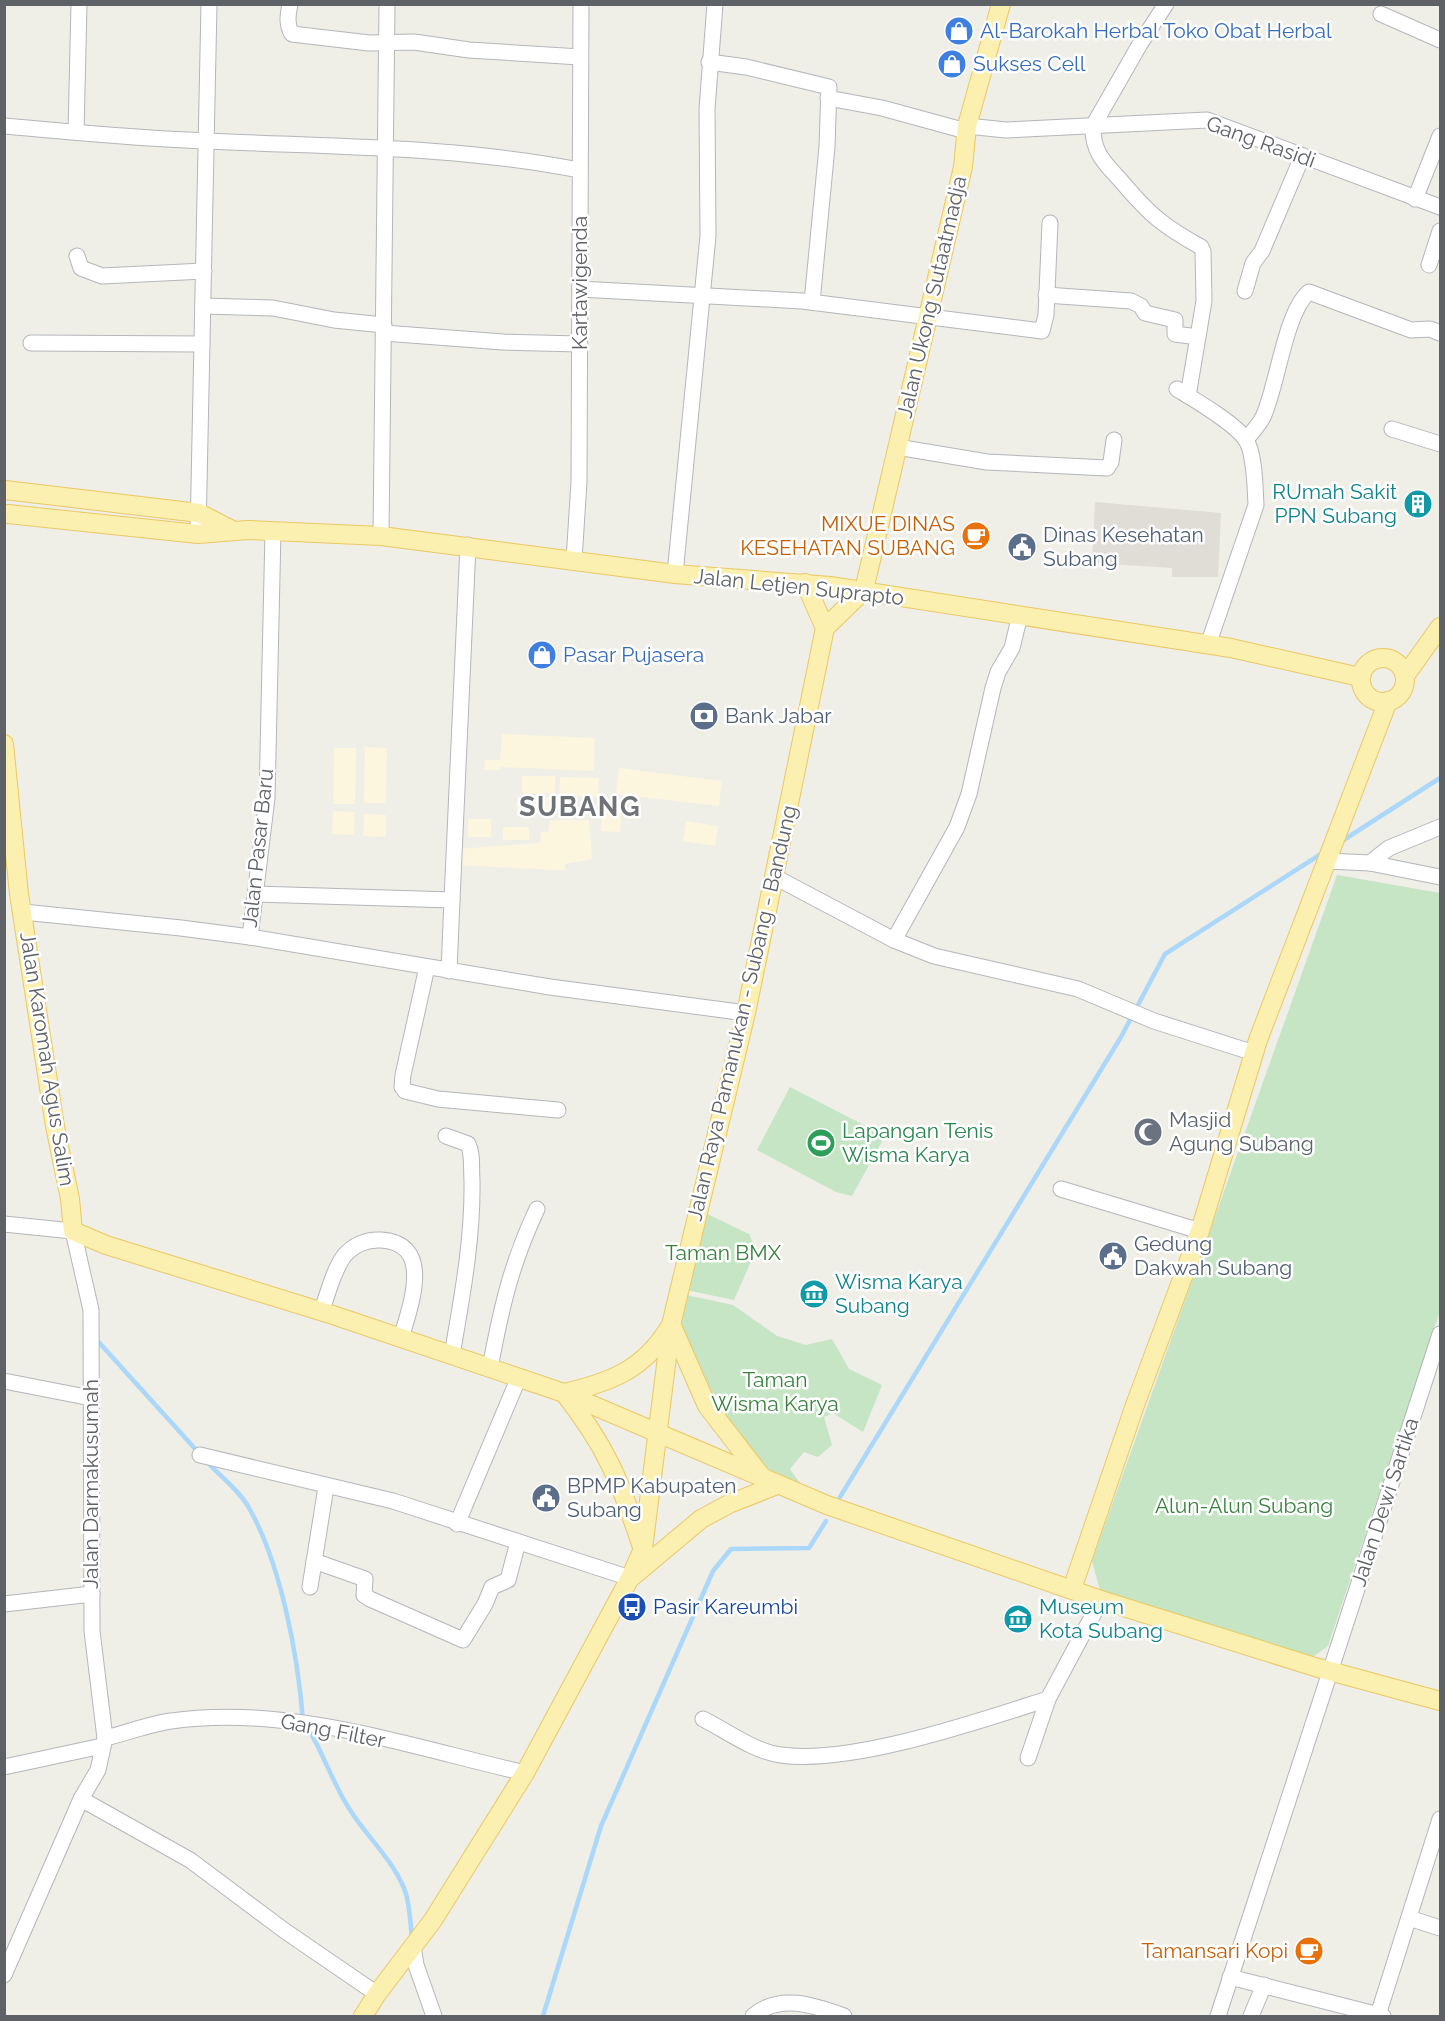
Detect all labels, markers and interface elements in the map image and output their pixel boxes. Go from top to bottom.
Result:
shop icon: Al-Barokah Herbal Toko Obat Herbal [943,15,975,47]
place label: Al-Barokah Herbal Toko Obat Herbal [980,18,1332,43]
shop icon: Sukses Cell [936,48,968,80]
place label: Sukses Cell [973,51,1086,76]
street label: Gang Rasidi [1203,110,1319,173]
street label: Jalan Ukong Sutaatmadja [891,173,972,420]
street label: Kartawigenda [567,216,592,350]
place label: RUmah Sakit PPN Subang [1272,479,1397,528]
building icon: RUmah Sakit PPN Subang [1402,488,1434,520]
place label: MIXUE DINAS KESEHATAN SUBANG [740,511,955,560]
cafe icon: MIXUE DINAS KESEHATAN SUBANG [960,520,992,552]
place label: Dinas Kesehatan Subang [1043,522,1204,571]
public building icon: Dinas Kesehatan Subang [1006,531,1038,563]
street label: Jalan Letjen Suprapto [693,563,905,610]
shop icon: Pasar Pujasera [526,639,558,671]
place label: Pasar Pujasera [563,642,704,667]
bank icon: Bank Jabar [688,700,720,732]
place label: Bank Jabar [725,703,832,728]
street label: Jalan Pasar Baru [237,767,278,929]
district label: SUBANG [519,791,641,822]
street label: Jalan Raya Pamanukan - Subang - Bandung [681,803,802,1223]
street label: Jalan Karomah Agus Salim [15,930,80,1188]
place label: Masjid Agung Subang [1169,1107,1314,1156]
mosque icon: Masjid Agung Subang [1132,1116,1164,1148]
place label: Lapangan Tenis Wisma Karya [842,1118,994,1167]
sports icon: Lapangan Tenis Wisma Karya [805,1127,837,1159]
place label: Gedung Dakwah Subang [1134,1231,1292,1280]
park label: Taman BMX [665,1240,782,1265]
public building icon: Gedung Dakwah Subang [1097,1240,1129,1272]
place label: Wisma Karya Subang [835,1269,963,1318]
museum icon: Wisma Karya Subang [798,1278,830,1310]
park label: Taman Wisma Karya [711,1367,839,1416]
street label: Jalan Darmakusumah [78,1379,103,1589]
street label: Jalan Dewi Sartika [1345,1414,1424,1589]
place label: BPMP Kabupaten Subang [567,1473,736,1522]
public building icon: BPMP Kabupaten Subang [530,1482,562,1514]
park label: Alun-Alun Subang [1155,1493,1333,1518]
bus stop icon: Pasir Kareumbi [616,1591,648,1623]
place label: Pasir Kareumbi [653,1594,798,1619]
place label: Museum Kota Subang [1039,1594,1163,1643]
museum icon: Museum Kota Subang [1002,1603,1034,1635]
street label: Gang Filter [279,1708,388,1753]
cafe icon: Tamansari Kopi [1293,1935,1325,1967]
place label: Tamansari Kopi [1141,1938,1288,1963]

